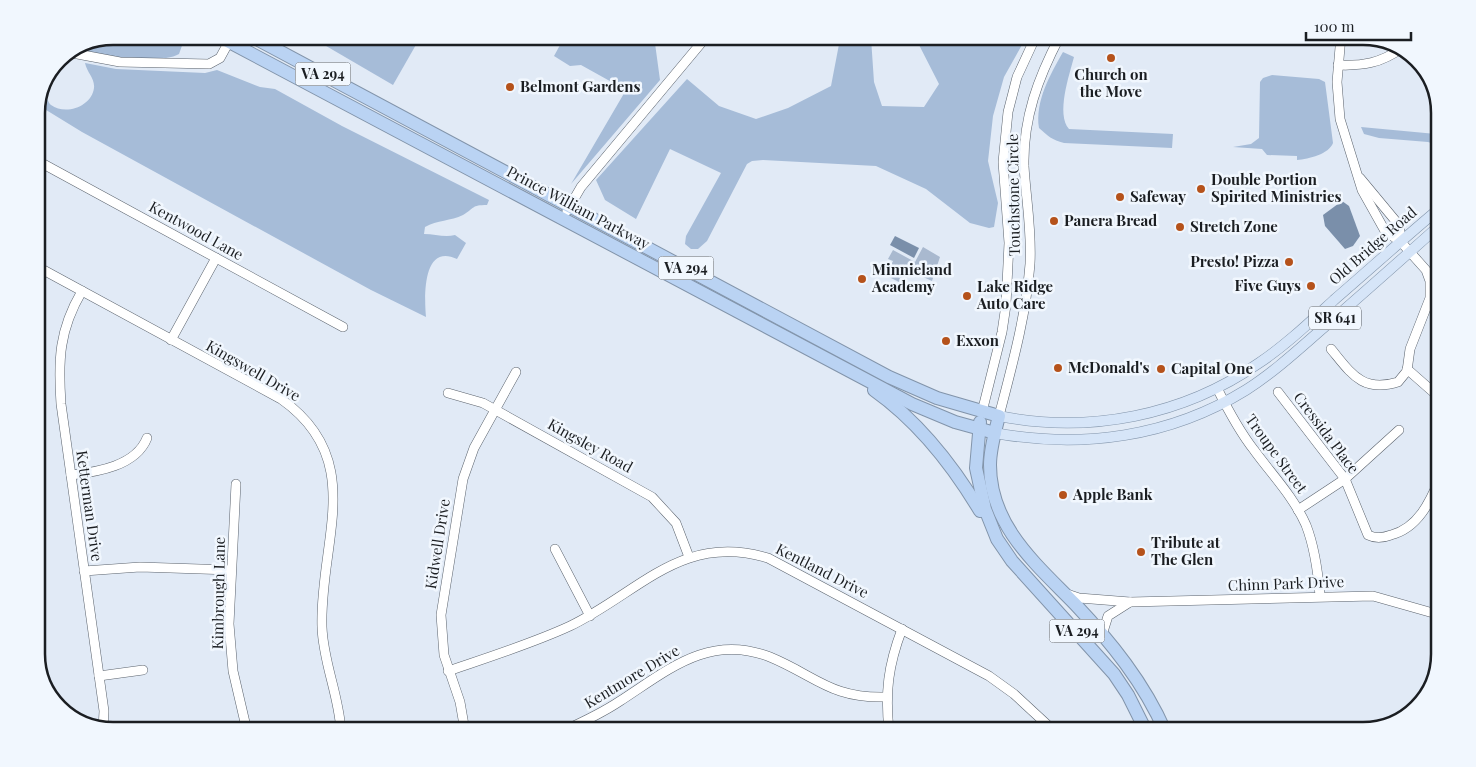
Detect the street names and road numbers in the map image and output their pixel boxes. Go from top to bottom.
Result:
road number: VA 294 [296,62,350,86]
street label: Touchstone Circle [1002,134,1024,256]
street label: Prince William Parkway [503,161,654,254]
street label: Kentwood Lane [146,196,247,264]
street label: Old Bridge Road [1324,201,1421,289]
road number: VA 294 [658,256,714,280]
road number: SR 641 [1309,306,1361,330]
street label: Kingswell Drive [203,335,304,405]
street label: Cressida Place [1290,388,1364,477]
street label: Troupe Street [1241,410,1313,497]
street label: Kingsley Road [544,414,637,477]
street label: Ketterman Drive [72,449,108,563]
street label: Kidwell Drive [420,497,454,590]
street label: Kimbrough Lane [207,537,229,649]
street label: Kentland Drive [773,538,872,602]
street label: Chinn Park Drive [1228,571,1344,595]
road number: VA 294 [1050,620,1104,642]
street label: Kentmore Drive [580,640,683,712]

